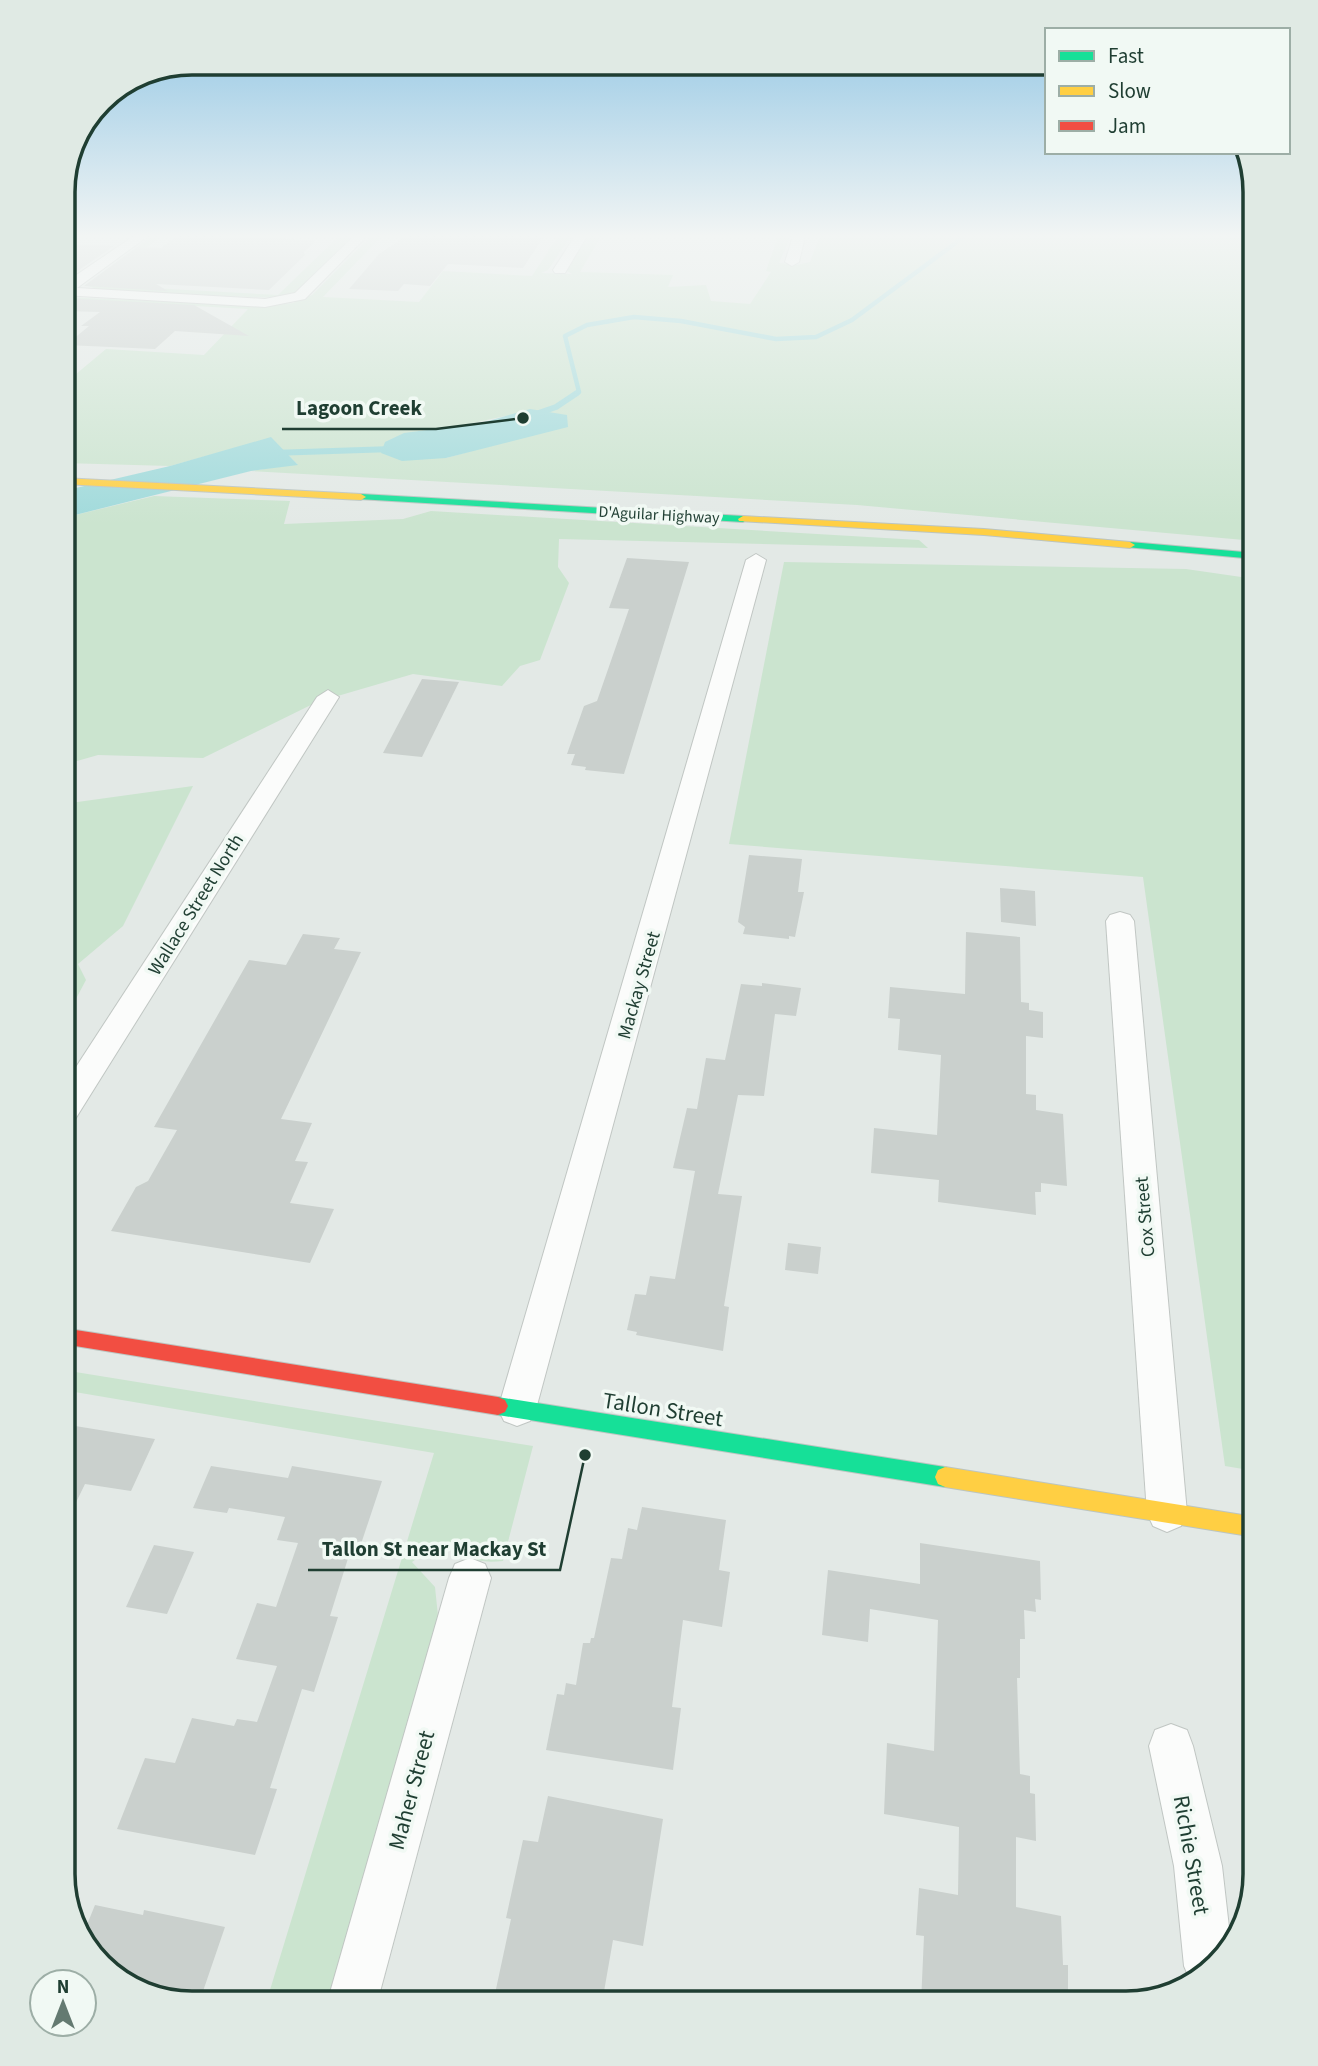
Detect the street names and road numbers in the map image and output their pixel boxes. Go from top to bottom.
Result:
street label: D'Aguilar Highway [598,501,721,529]
street label: Wallace Street North [142,829,251,981]
street label: Mackay Street [611,928,668,1043]
street label: Cox Street [1128,1175,1162,1258]
street label: Tallon Street [600,1384,726,1435]
street label: Maher Street [380,1727,443,1854]
street label: Richie Street [1165,1793,1218,1918]

